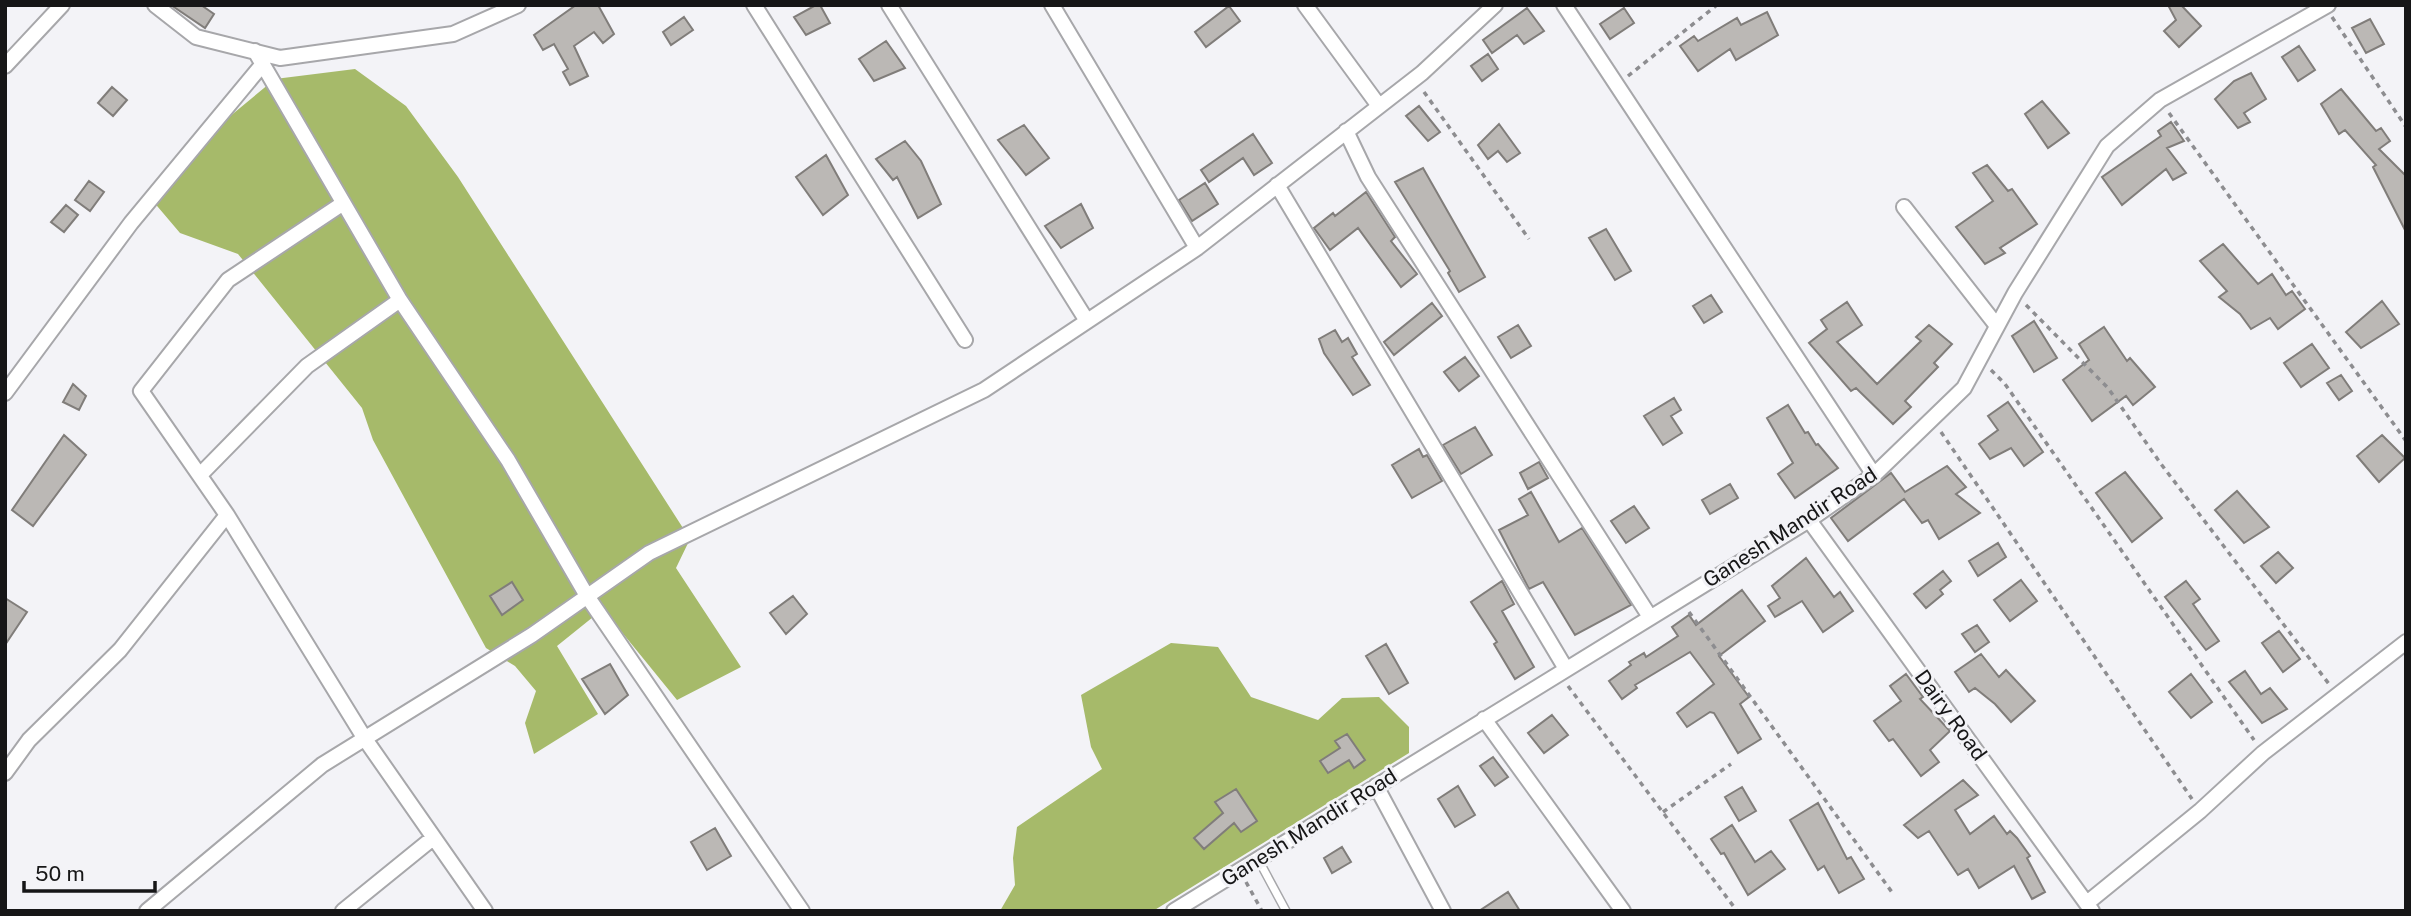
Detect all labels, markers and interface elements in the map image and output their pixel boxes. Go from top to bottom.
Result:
street label: Ganesh Mandir Road [1698,461,1882,593]
street label: Dairy Road [1910,665,1992,765]
street label: Ganesh Mandir Road [1217,763,1401,891]
scale bar [24,850,156,894]
text: 50 m [35,861,85,886]

